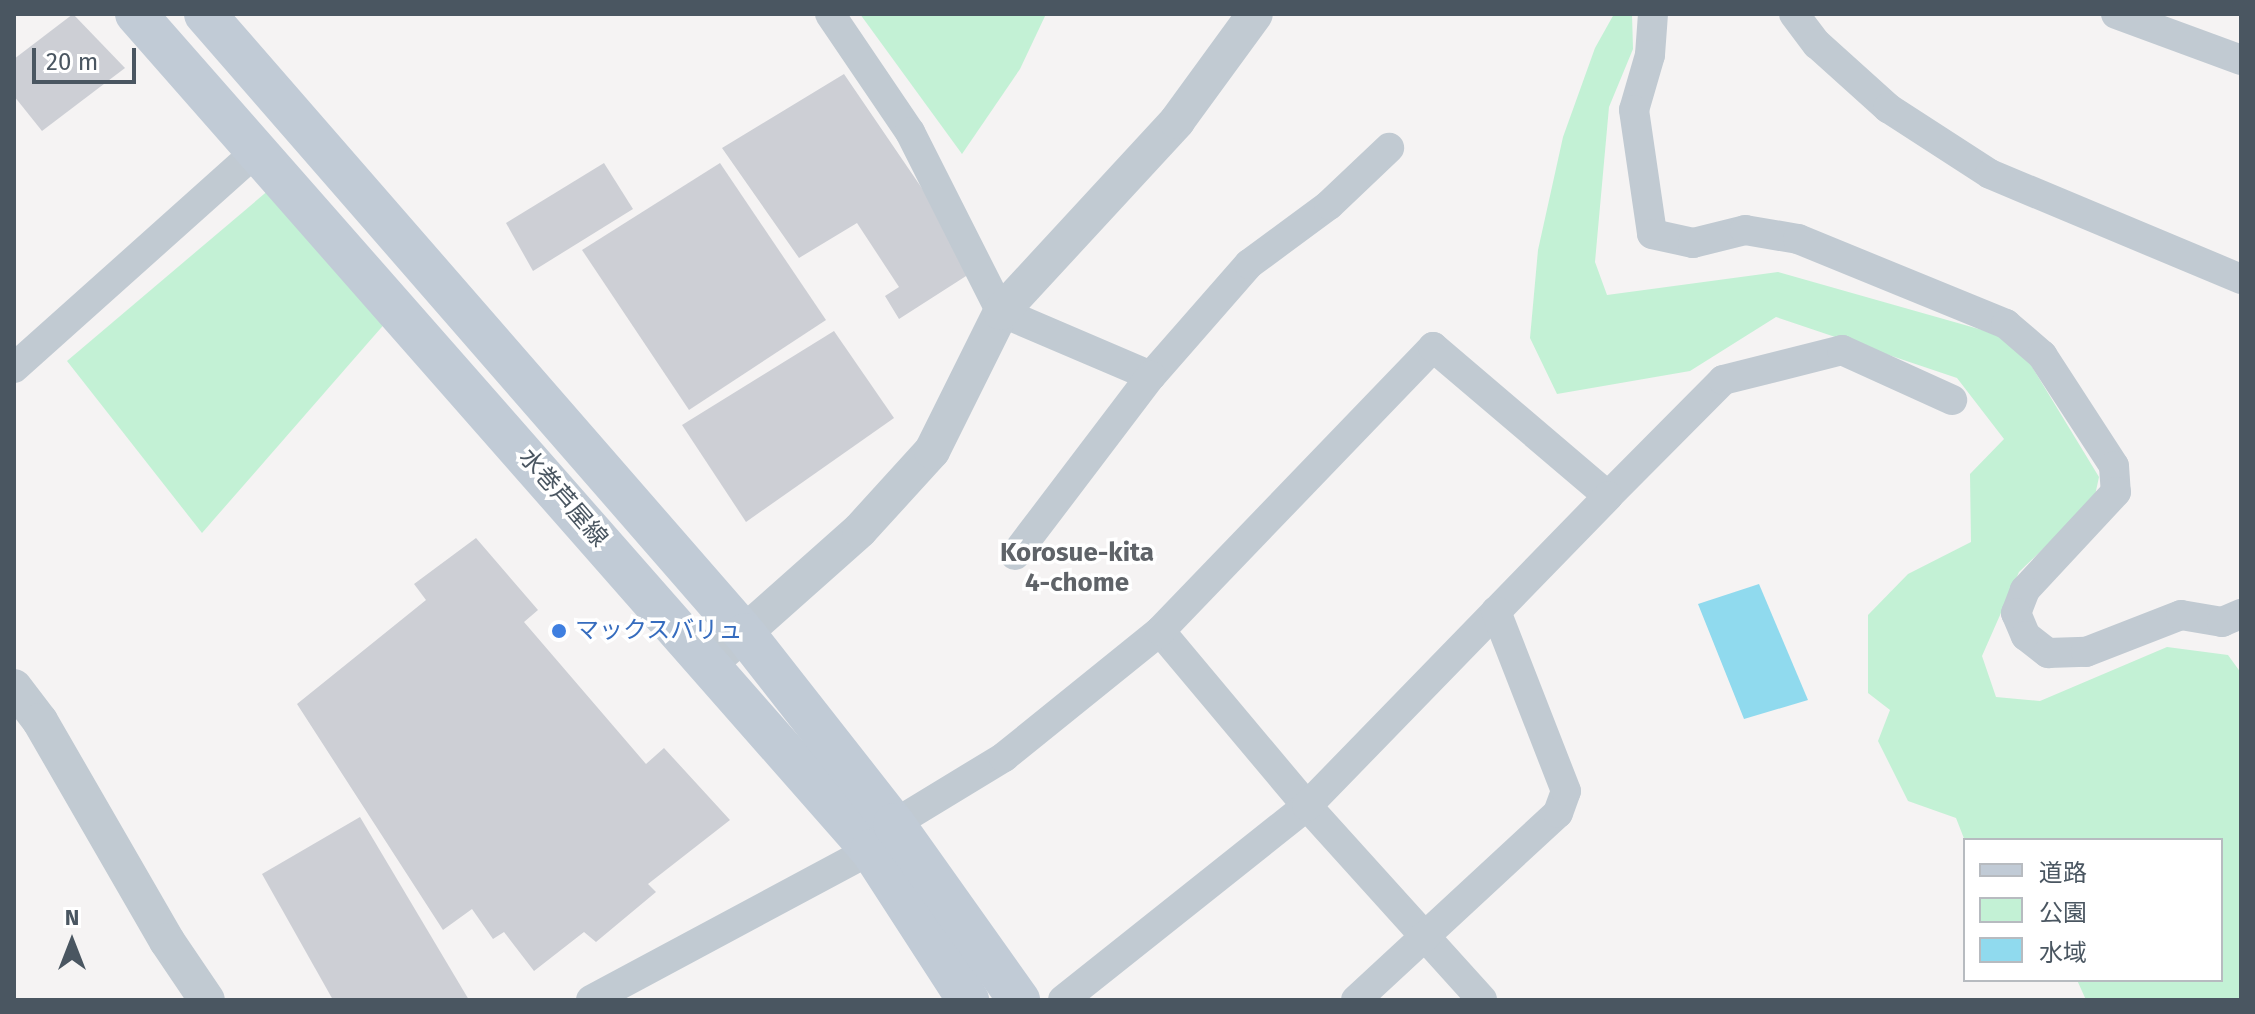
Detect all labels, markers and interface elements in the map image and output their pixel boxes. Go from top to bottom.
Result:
scale bar [36,32,140,82]
text: 20 m [46,48,98,76]
street label: 水巻芦屋線 [513,443,613,553]
district label: Korosue-kita 4-chome [1000,537,1154,598]
place label: マックスバリュ [575,617,743,645]
marker: マックスバリュ [550,622,568,640]
legend [1963,838,2223,982]
text: 道路 [2039,859,2087,887]
text: 公園 [2039,899,2087,927]
north arrow [32,902,112,982]
text: N [65,904,79,931]
text: 水域 [2039,939,2087,967]

